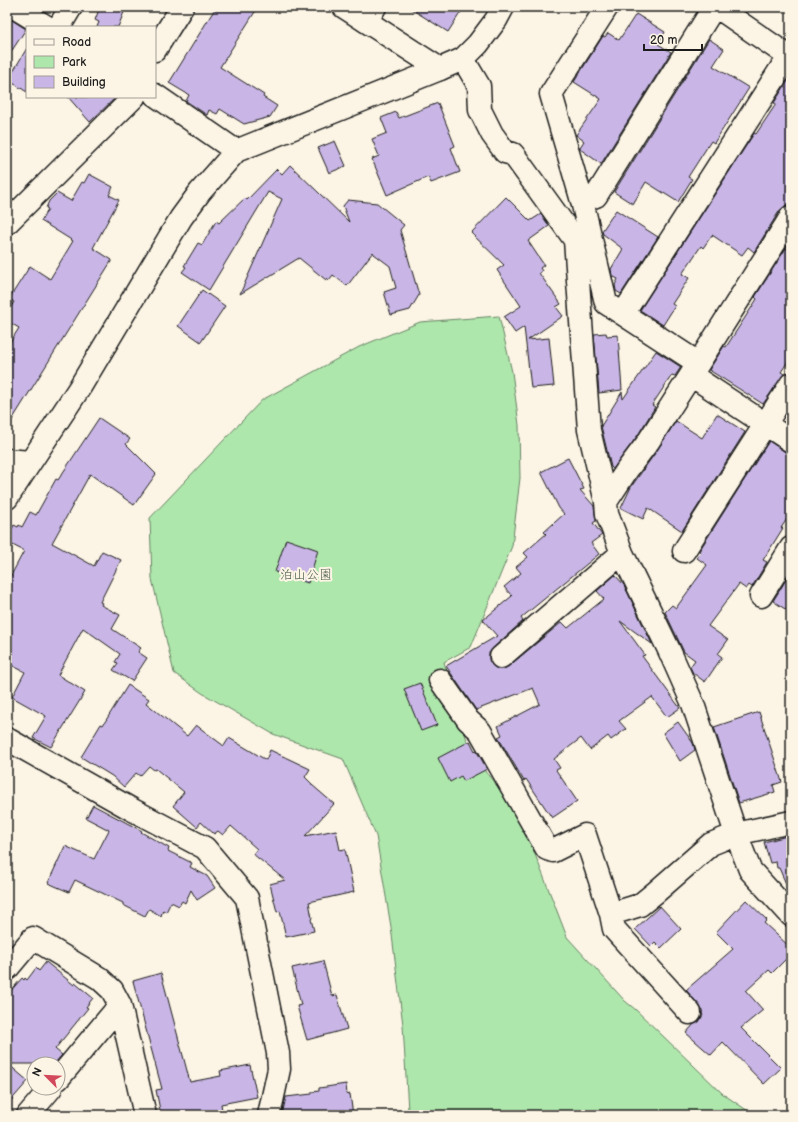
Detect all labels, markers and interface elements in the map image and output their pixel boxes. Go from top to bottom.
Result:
legend [26,26,156,98]
scale bar [644,26,702,52]
text: 20 m [650,33,677,48]
text: Road [62,35,91,50]
text: Park [62,55,86,70]
text: Building [62,75,106,90]
park label: 泊山公園 [280,567,332,583]
north arrow [26,1056,66,1096]
text: N [30,1066,45,1079]

